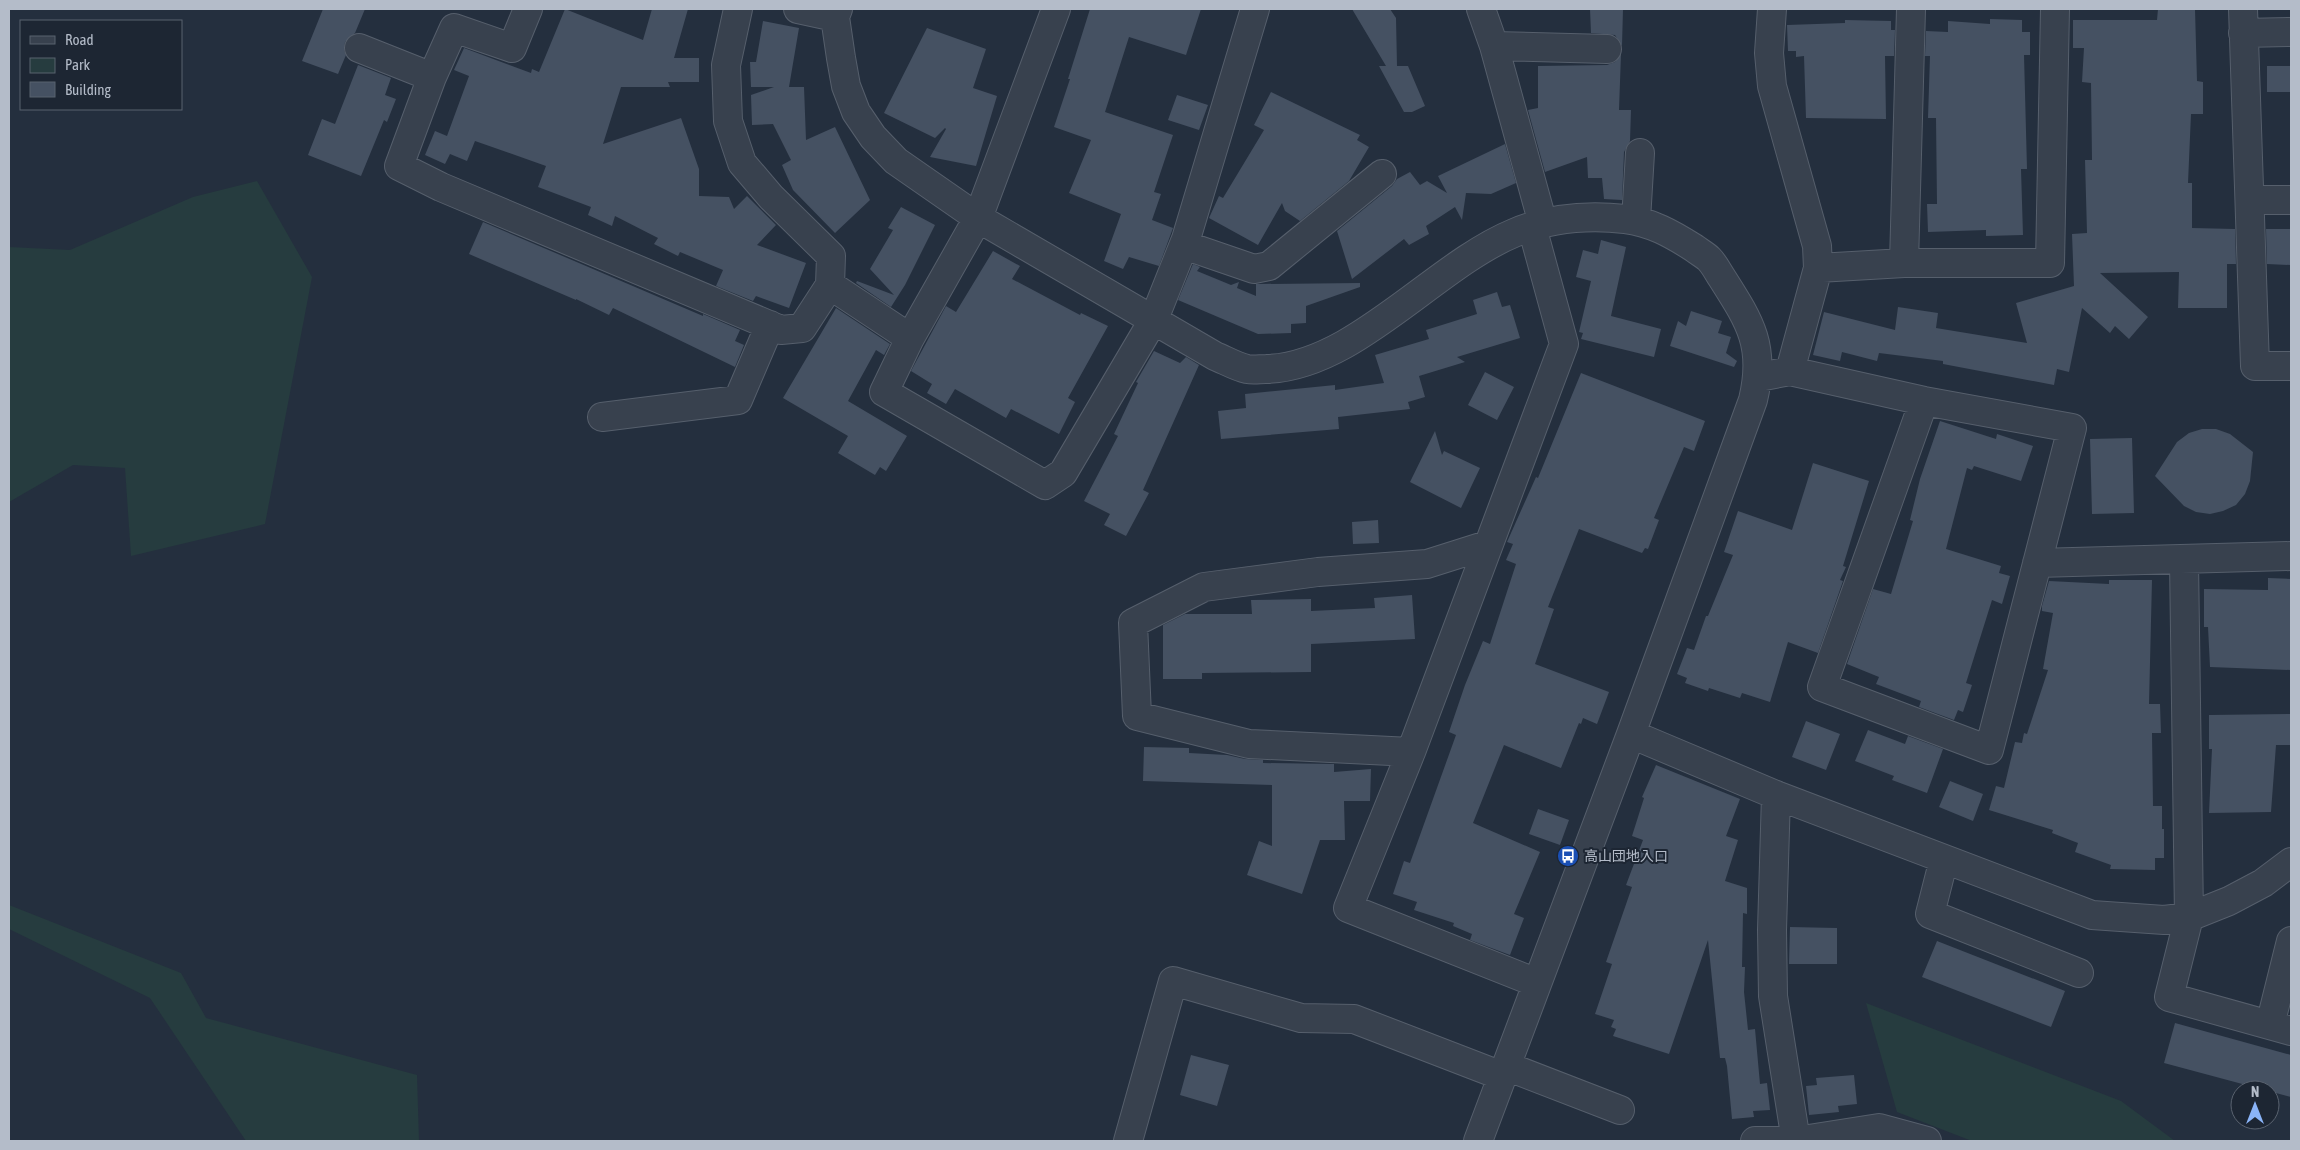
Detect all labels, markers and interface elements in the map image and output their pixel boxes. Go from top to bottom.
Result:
legend [20,20,182,110]
text: Road [65,31,94,48]
text: Park [65,56,90,73]
text: Building [65,81,111,98]
bus stop icon: 高山団地入口 [1556,844,1580,868]
place label: 高山団地入口 [1584,848,1668,864]
north arrow [2230,1080,2280,1130]
text: N [2251,1084,2259,1100]

